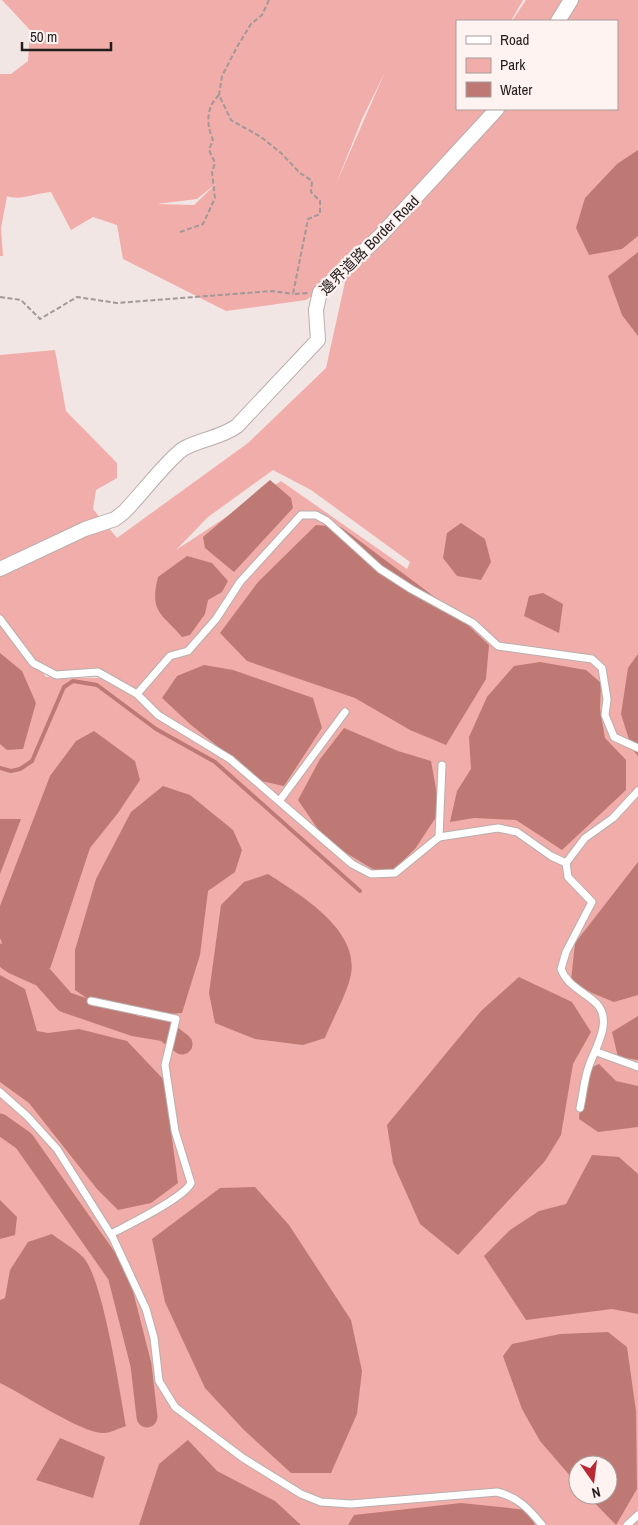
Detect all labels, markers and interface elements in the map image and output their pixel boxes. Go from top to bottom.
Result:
scale bar [22,20,111,52]
legend [456,20,618,110]
text: 50 m [30,26,57,47]
text: Road [500,29,529,50]
text: Park [500,54,526,75]
text: Water [500,79,532,100]
street label: 邊界道路 Border Road [314,190,424,300]
north arrow [568,1455,618,1505]
text: N [590,1483,602,1502]

